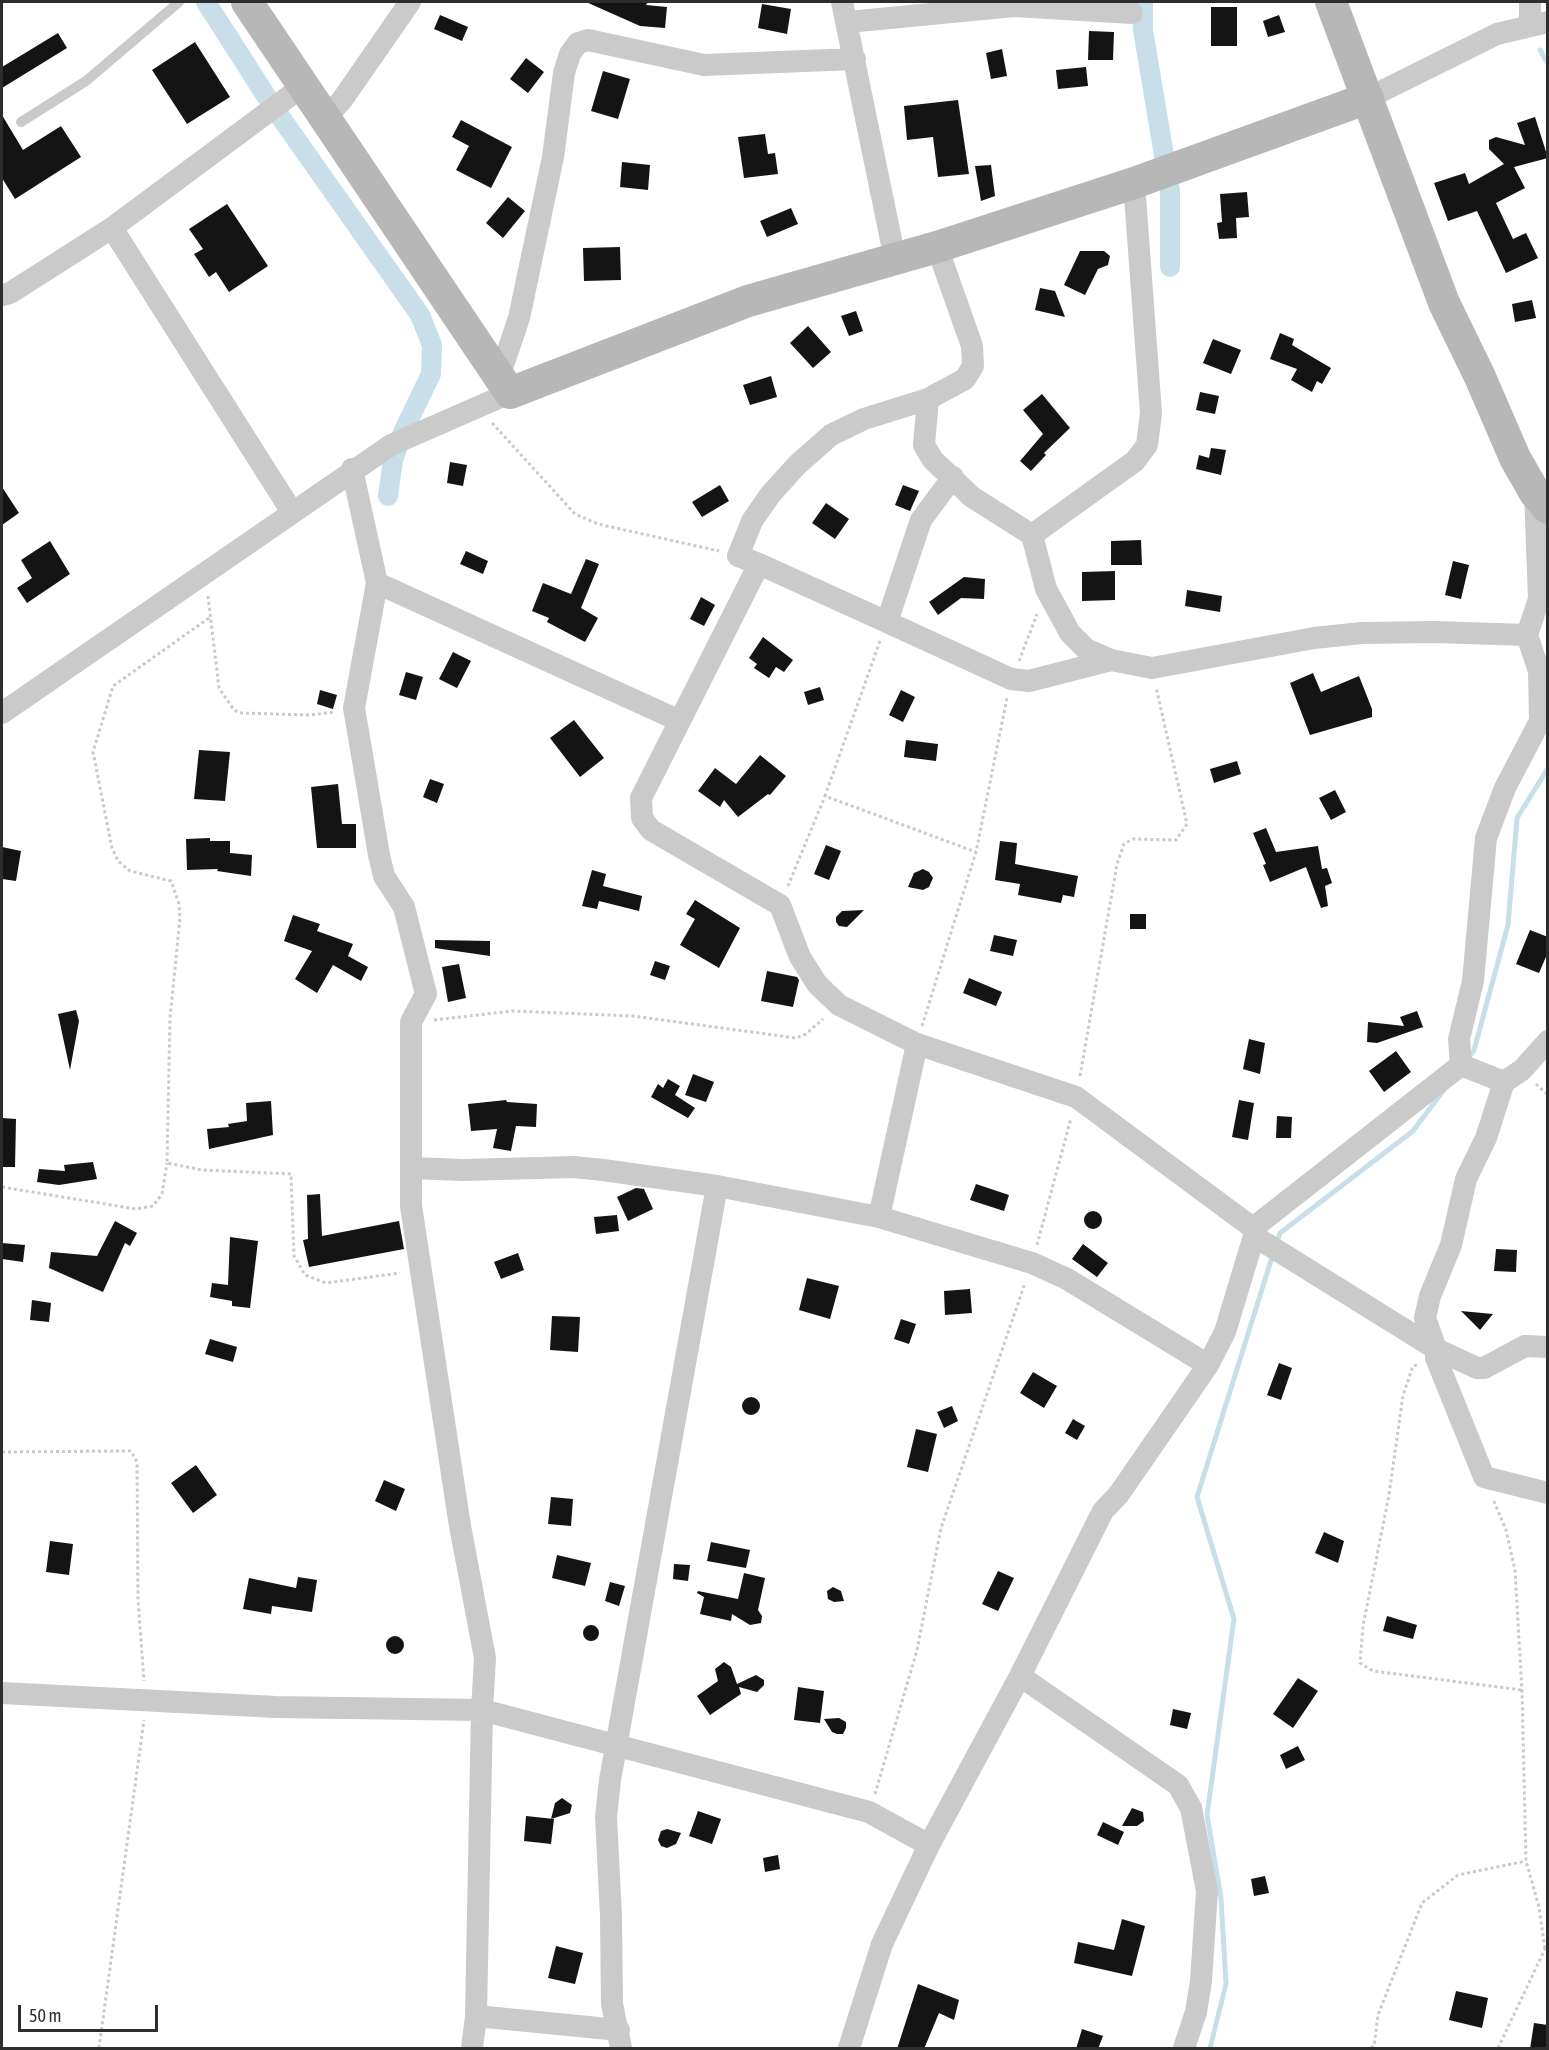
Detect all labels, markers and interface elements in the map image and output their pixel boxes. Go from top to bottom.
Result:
scale bar [21,1993,160,2031]
text: 50 m [29,2005,61,2026]

